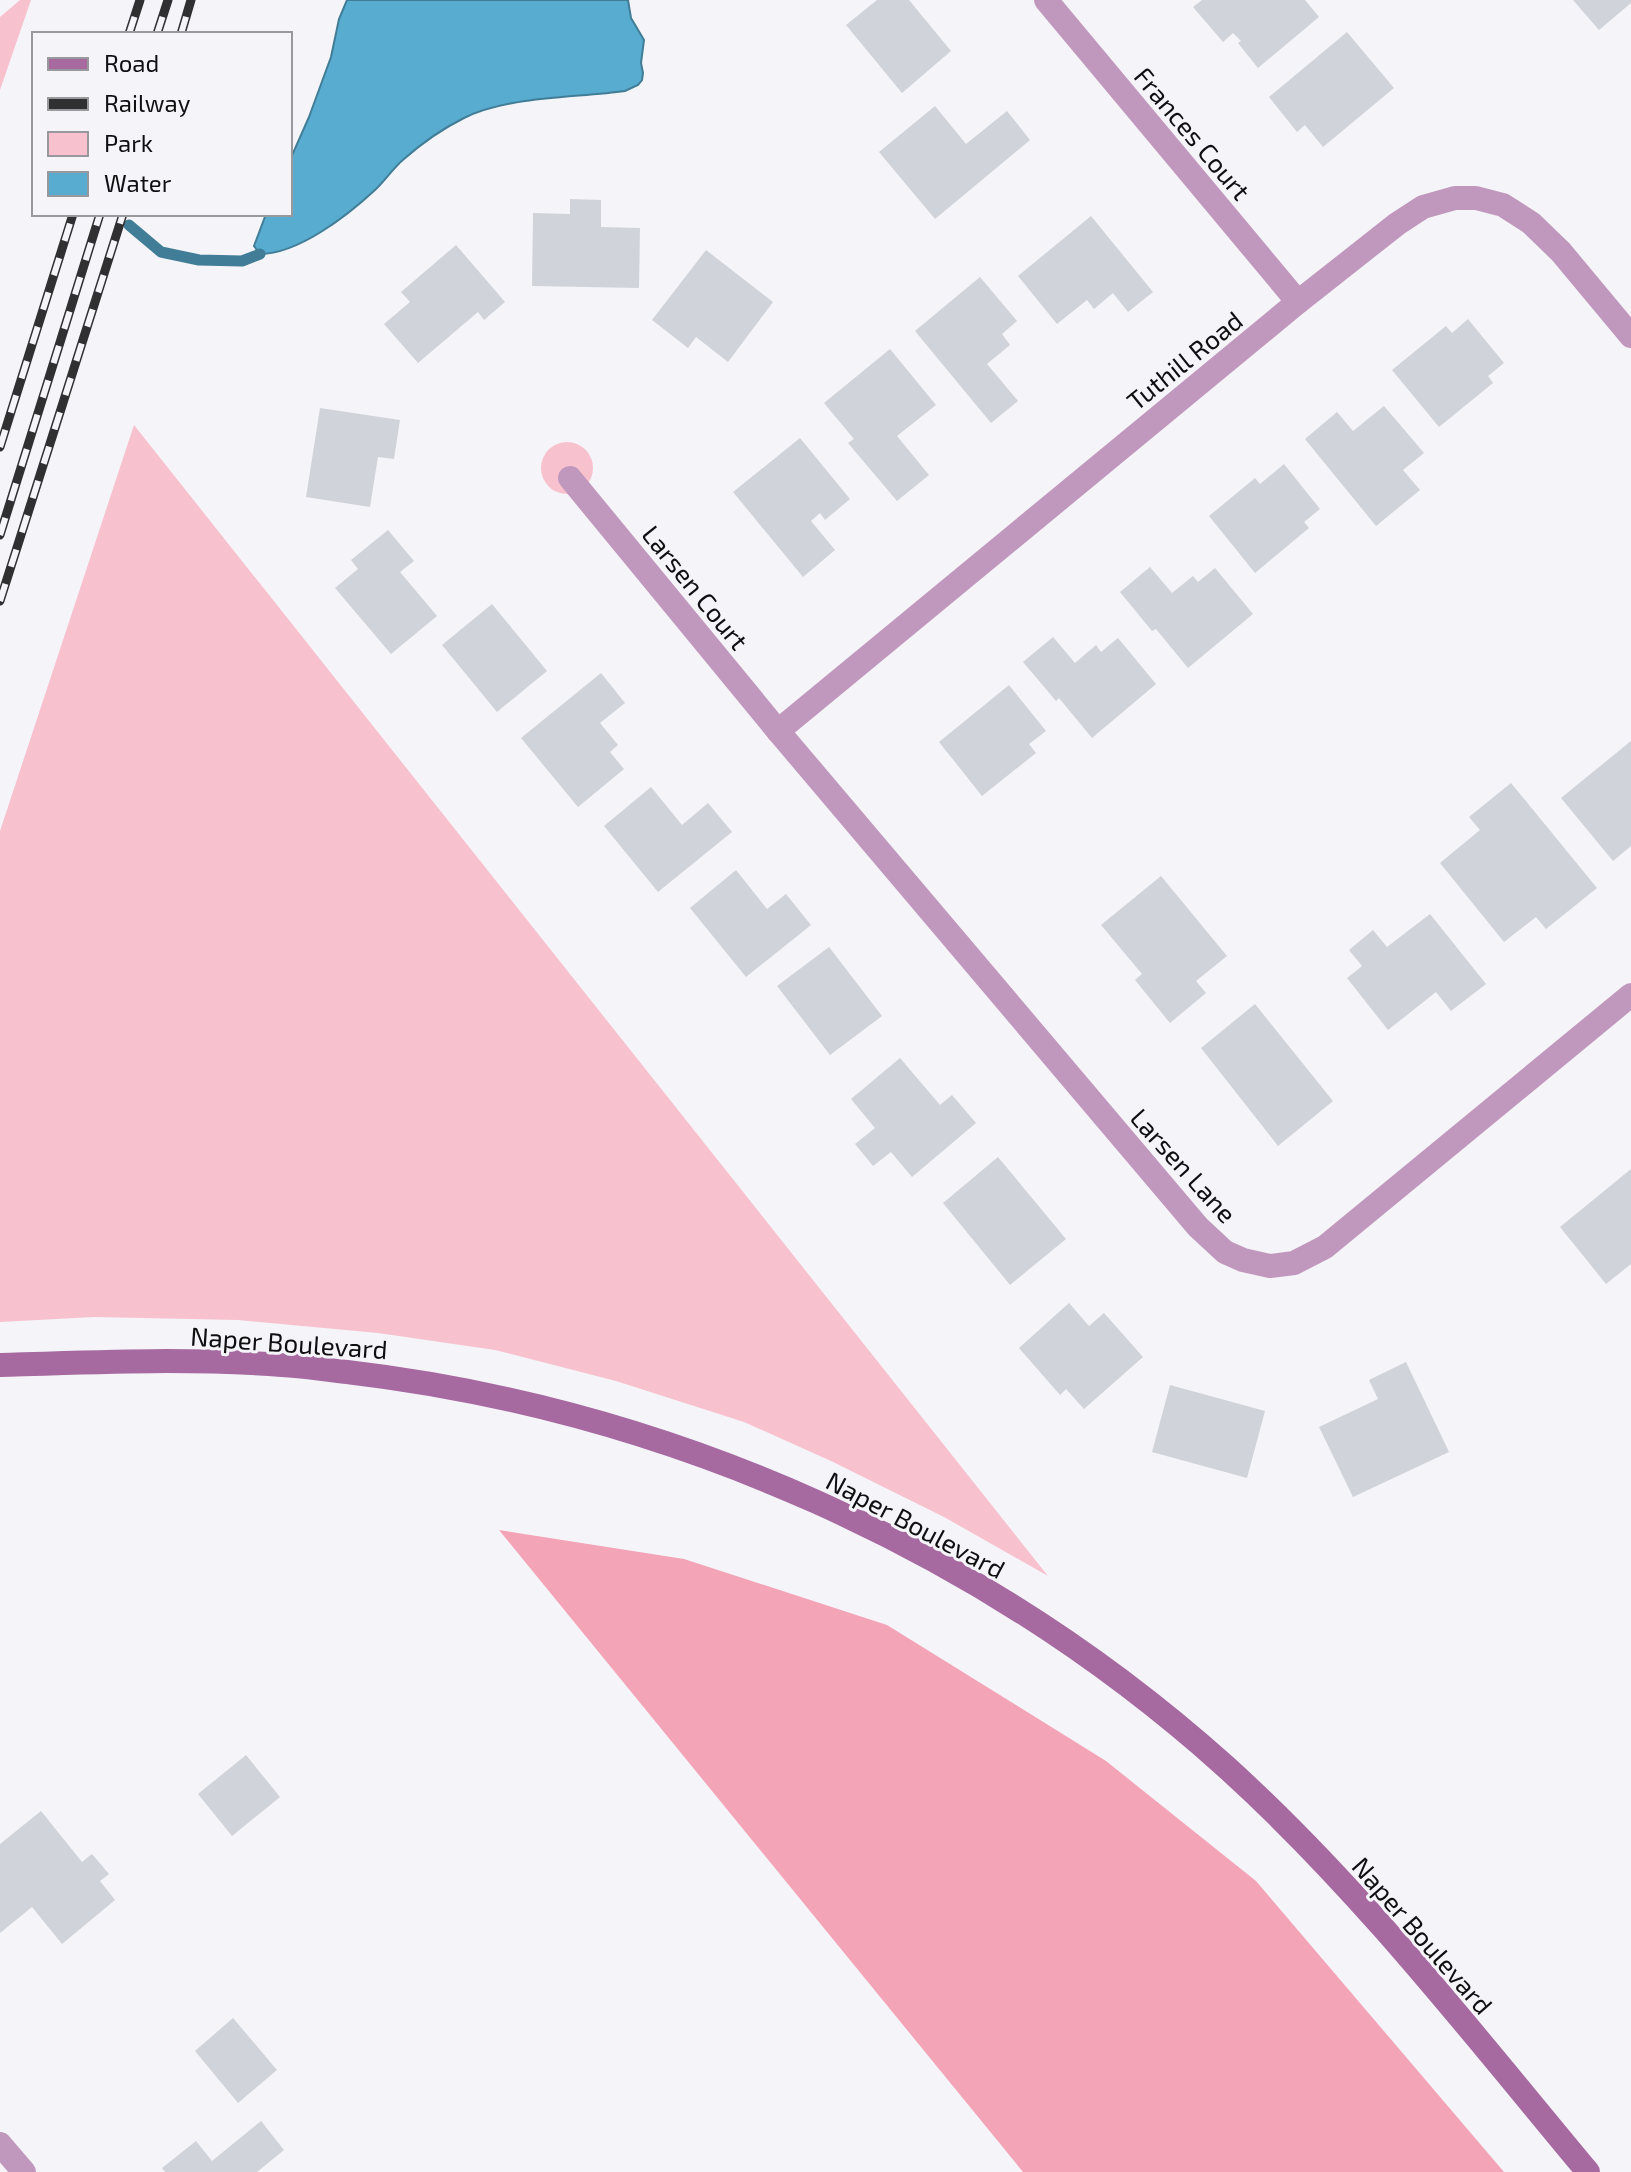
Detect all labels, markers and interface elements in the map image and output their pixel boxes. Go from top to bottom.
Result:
legend [32,32,292,216]
text: Road [104,48,159,77]
street label: Frances Court [1129,60,1258,206]
text: Railway [104,88,191,117]
text: Park [104,128,153,157]
text: Water [104,168,172,197]
street label: Tuthill Road [1120,304,1248,416]
street label: Larsen Court [636,519,756,655]
street label: Larsen Lane [1125,1102,1243,1228]
street label: Naper Boulevard [189,1320,389,1364]
street label: Naper Boulevard [821,1464,1011,1584]
street label: Naper Boulevard [1346,1850,1500,2020]

